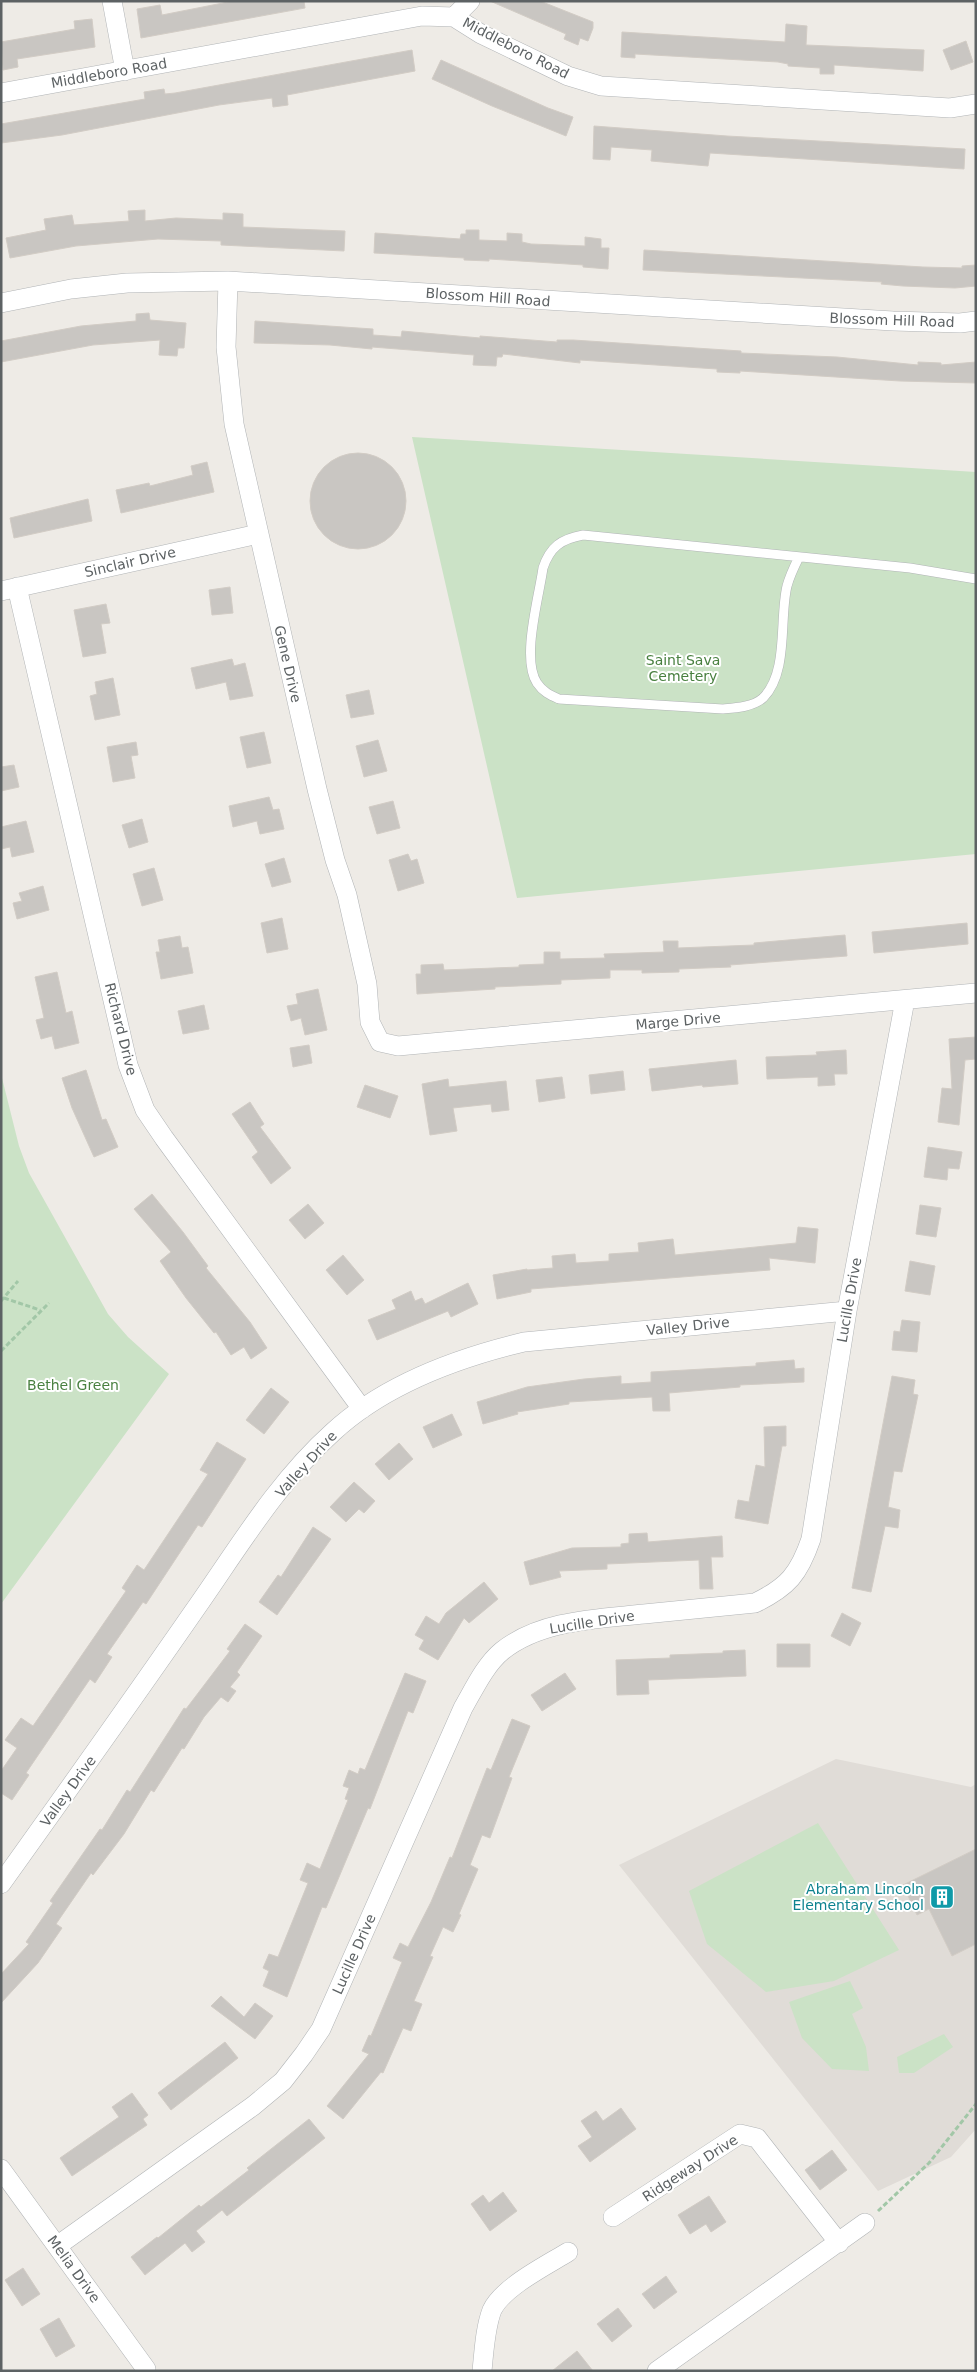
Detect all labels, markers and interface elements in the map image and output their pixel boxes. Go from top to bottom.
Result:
street label: Middleboro Road [460,14,572,82]
street label: Middleboro Road [50,55,168,91]
street label: Blossom Hill Road [425,285,551,309]
street label: Blossom Hill Road [829,310,955,330]
street label: Sinclair Drive [83,544,177,580]
street label: Gene Drive [271,624,305,704]
park label: Saint Sava Cemetery [646,652,720,684]
street label: Richard Drive [102,981,140,1077]
street label: Marge Drive [635,1009,721,1033]
street label: Lucille Drive [834,1256,864,1344]
street label: Valley Drive [646,1314,730,1338]
park label: Bethel Green [27,1377,119,1393]
street label: Valley Drive [272,1428,340,1500]
street label: Lucille Drive [548,1607,636,1637]
street label: Valley Drive [37,1753,99,1829]
place label: Abraham Lincoln Elementary School [792,1881,924,1913]
building icon: Abraham Lincoln Elementary School [929,1884,955,1910]
street label: Lucille Drive [329,1911,379,1997]
street label: Ridgeway Drive [639,2131,741,2205]
street label: Melia Drive [44,2232,104,2306]

